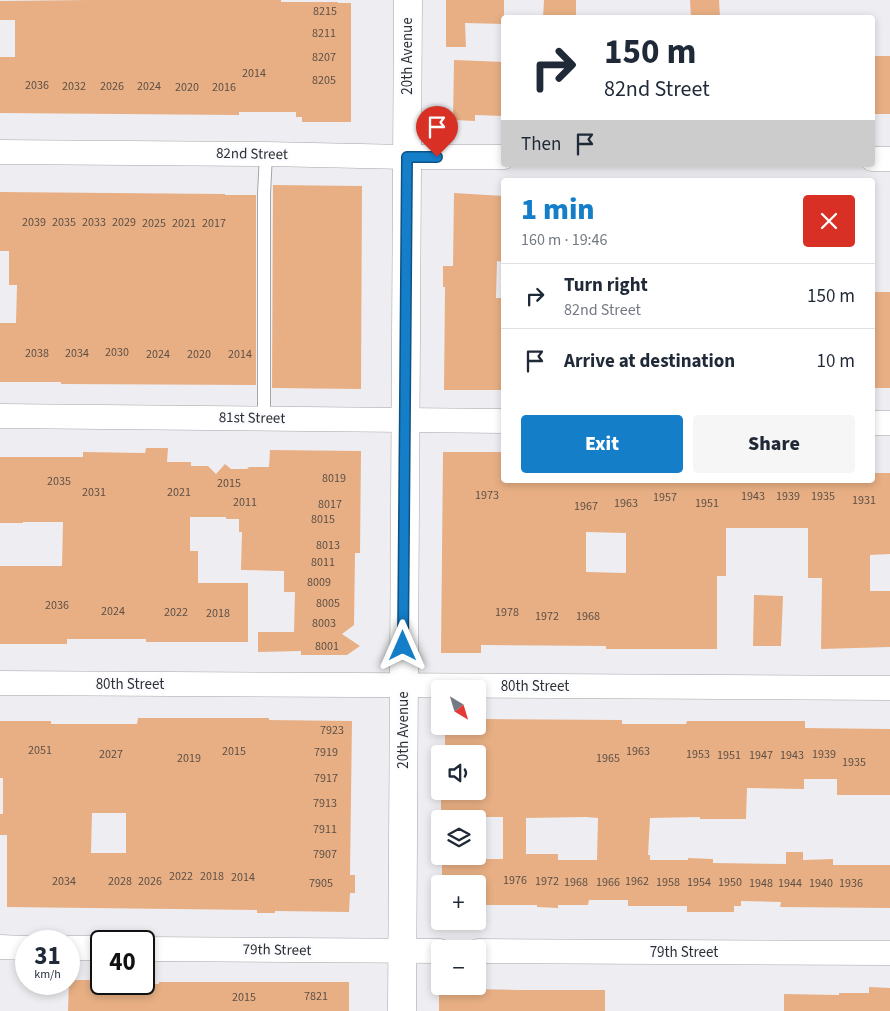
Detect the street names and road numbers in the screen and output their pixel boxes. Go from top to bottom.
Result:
street label: 20th Avenue [397,17,418,95]
street label: 82nd Street [216,143,288,165]
street label: 81st Street [219,407,285,429]
street label: 80th Street [96,674,164,695]
street label: 80th Street [501,676,569,697]
street label: 20th Avenue [393,691,414,769]
street label: 79th Street [242,939,312,961]
street label: 79th Street [650,942,718,963]

